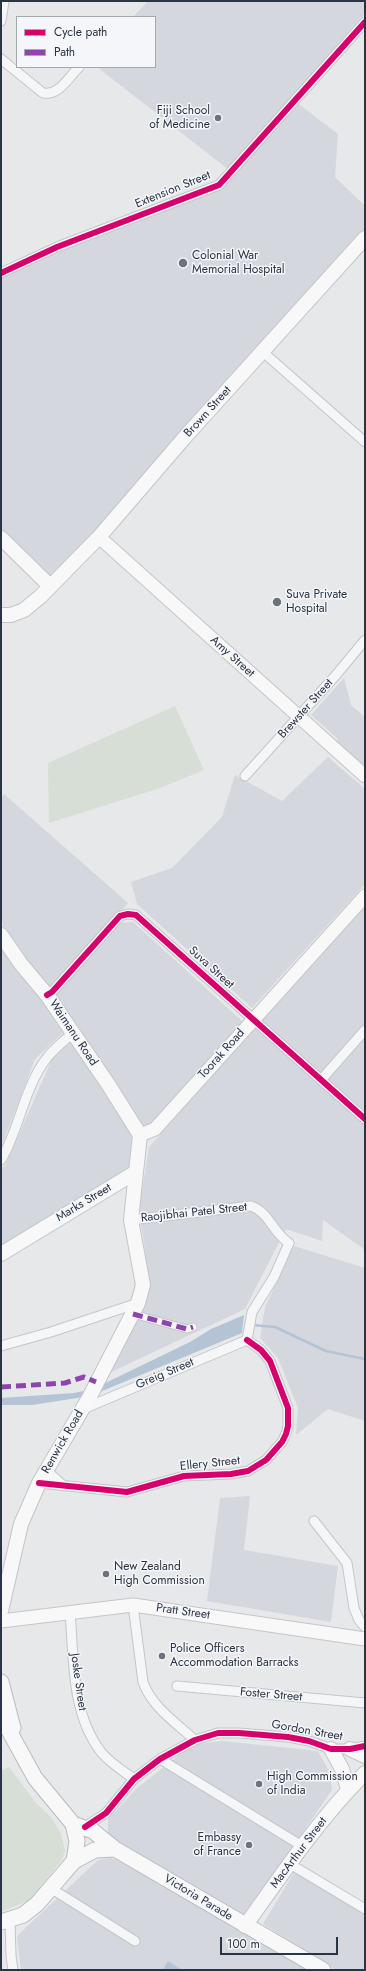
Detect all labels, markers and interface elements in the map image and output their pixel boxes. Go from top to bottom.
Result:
legend [16,16,156,68]
text: Cycle path [54,23,107,41]
text: Path [54,43,75,61]
place label: Fiji School of Medicine [149,104,210,132]
marker: Fiji School of Medicine [213,113,223,123]
street label: Extension Street [133,168,213,212]
place label: Colonial War Memorial Hospital [192,249,285,277]
marker: Colonial War Memorial Hospital [177,257,189,269]
street label: Brown Street [181,384,235,440]
place label: Suva Private Hospital [286,588,347,616]
marker: Suva Private Hospital [271,596,283,608]
street label: Amy Street [207,633,257,681]
street label: Brewster Street [276,676,336,742]
street label: Suva Street [185,944,237,992]
street label: Waimanu Road [46,997,100,1069]
street label: Toorak Road [196,1026,248,1082]
street label: Marks Street [54,1181,114,1225]
street label: Raojibhai Patel Street [140,1200,248,1226]
street label: Greig Street [134,1355,196,1393]
street label: Renwick Road [39,1408,87,1476]
street label: Ellery Street [179,1454,241,1474]
place label: New Zealand High Commission [114,1560,205,1588]
marker: New Zealand High Commission [101,1569,111,1579]
street label: Pratt Street [155,1601,211,1623]
place label: Police Officers Accommodation Barracks [170,1642,299,1670]
marker: Police Officers Accommodation Barracks [157,1651,167,1661]
street label: Joske Street [67,1652,89,1712]
street label: Foster Street [239,1685,303,1705]
street label: Gordon Street [270,1718,344,1744]
place label: High Commission of India [267,1770,358,1798]
marker: High Commission of India [254,1779,264,1789]
street label: MacArthur Street [268,1815,330,1891]
place label: Embassy of France [194,1831,241,1859]
marker: Embassy of France [244,1840,254,1850]
street label: Victoria Parade [161,1872,235,1924]
scale bar [222,1929,340,1955]
text: 100 m [227,1935,260,1953]

